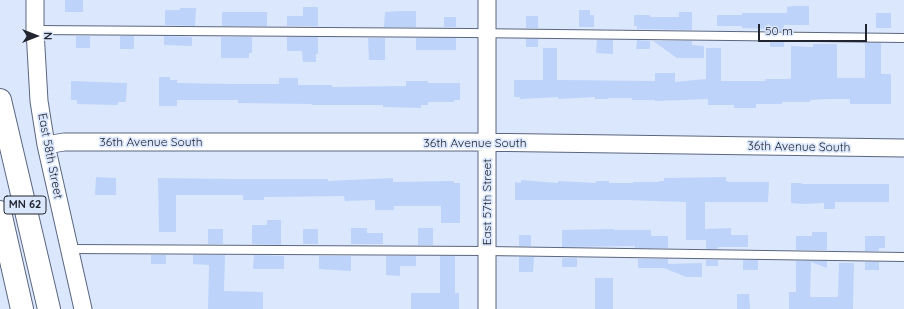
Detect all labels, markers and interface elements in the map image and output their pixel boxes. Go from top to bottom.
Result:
north arrow [16,16,56,56]
scale bar [760,16,869,42]
text: 50 m [765,23,793,38]
text: N [41,32,55,40]
street label: East 58th Street [35,112,65,200]
street label: 36th Avenue South [100,135,202,149]
street label: 36th Avenue South [424,136,526,150]
street label: 36th Avenue South [747,139,851,155]
street label: East 57th Street [480,159,494,245]
road number: MN 62 [4,196,46,214]

